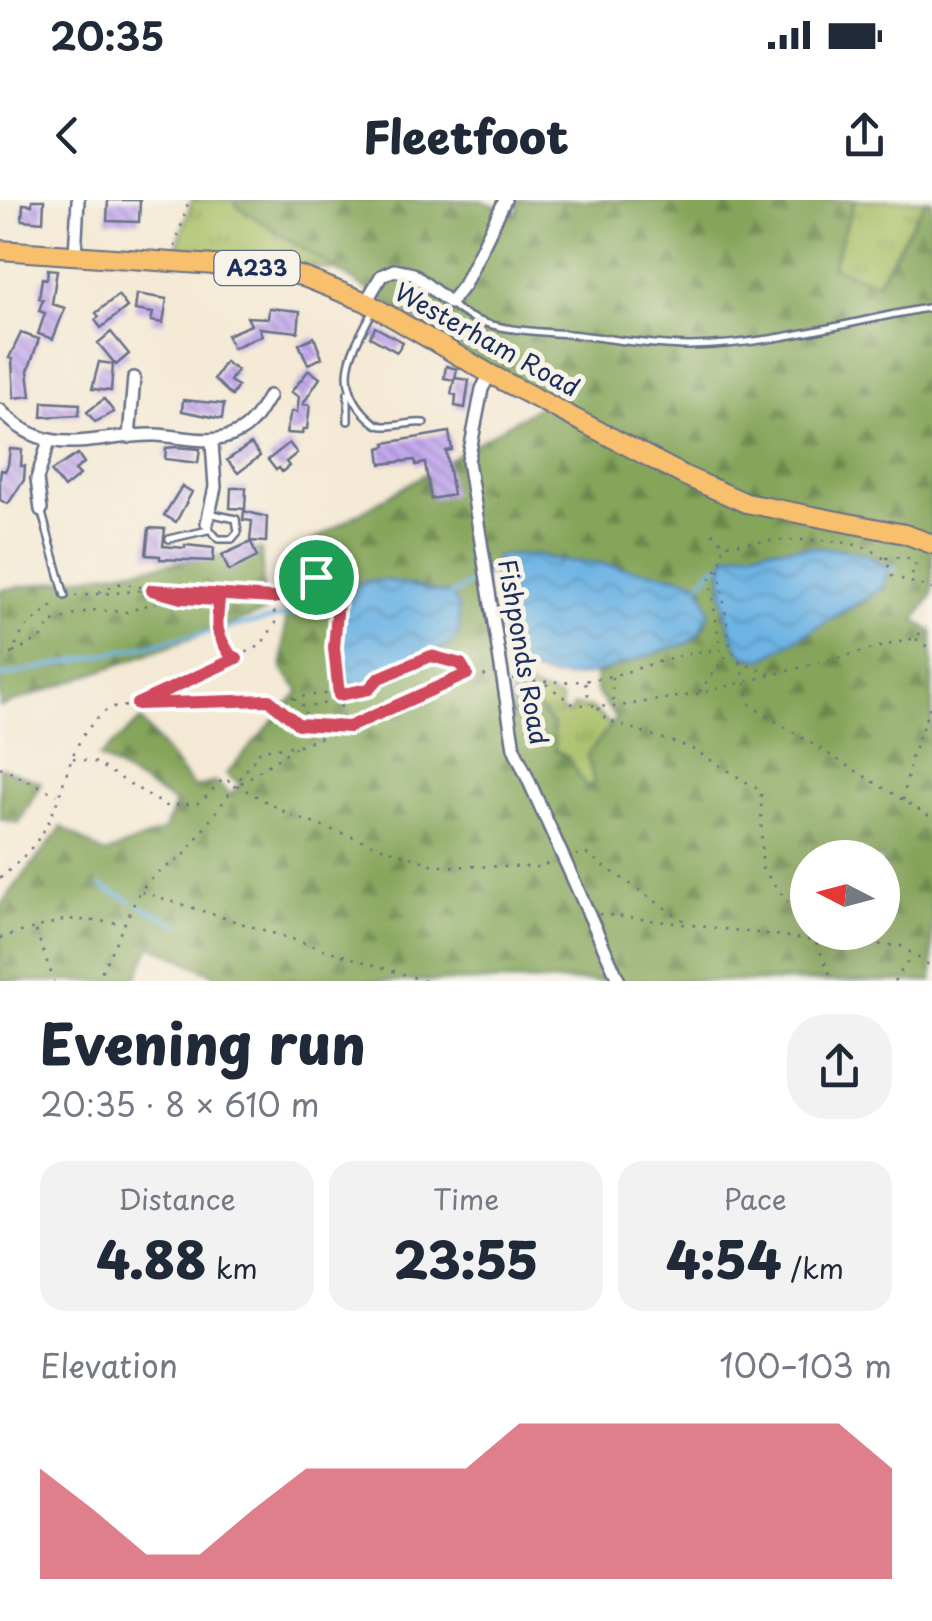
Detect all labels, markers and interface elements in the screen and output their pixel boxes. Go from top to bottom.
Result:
text: 20:35 [50,7,165,64]
text: Fleetfoot [363,101,569,169]
icon: back [40,108,95,163]
icon: share [837,108,892,163]
road number: A233 [214,251,300,285]
street label: Westerham Road [388,272,587,406]
pin [274,535,359,620]
icon: arrive [289,550,344,605]
street label: Fishponds Road [489,556,559,748]
north arrow [790,840,900,950]
map controls [790,840,900,950]
text: Evening run [40,1001,366,1084]
button: share [787,1014,892,1119]
text: 20:35 · 8 × 610 m [40,1080,320,1128]
text: Distance [118,1177,236,1220]
text: Time [433,1177,499,1220]
text: Pace [723,1177,787,1220]
text: 4.88 [96,1220,207,1296]
text: 23:55 [393,1220,539,1296]
text: 4:54 [666,1220,781,1296]
text: km [207,1246,258,1289]
text: /km [781,1246,844,1289]
text: Elevation [40,1341,178,1389]
text: 100–103 m [719,1341,892,1389]

